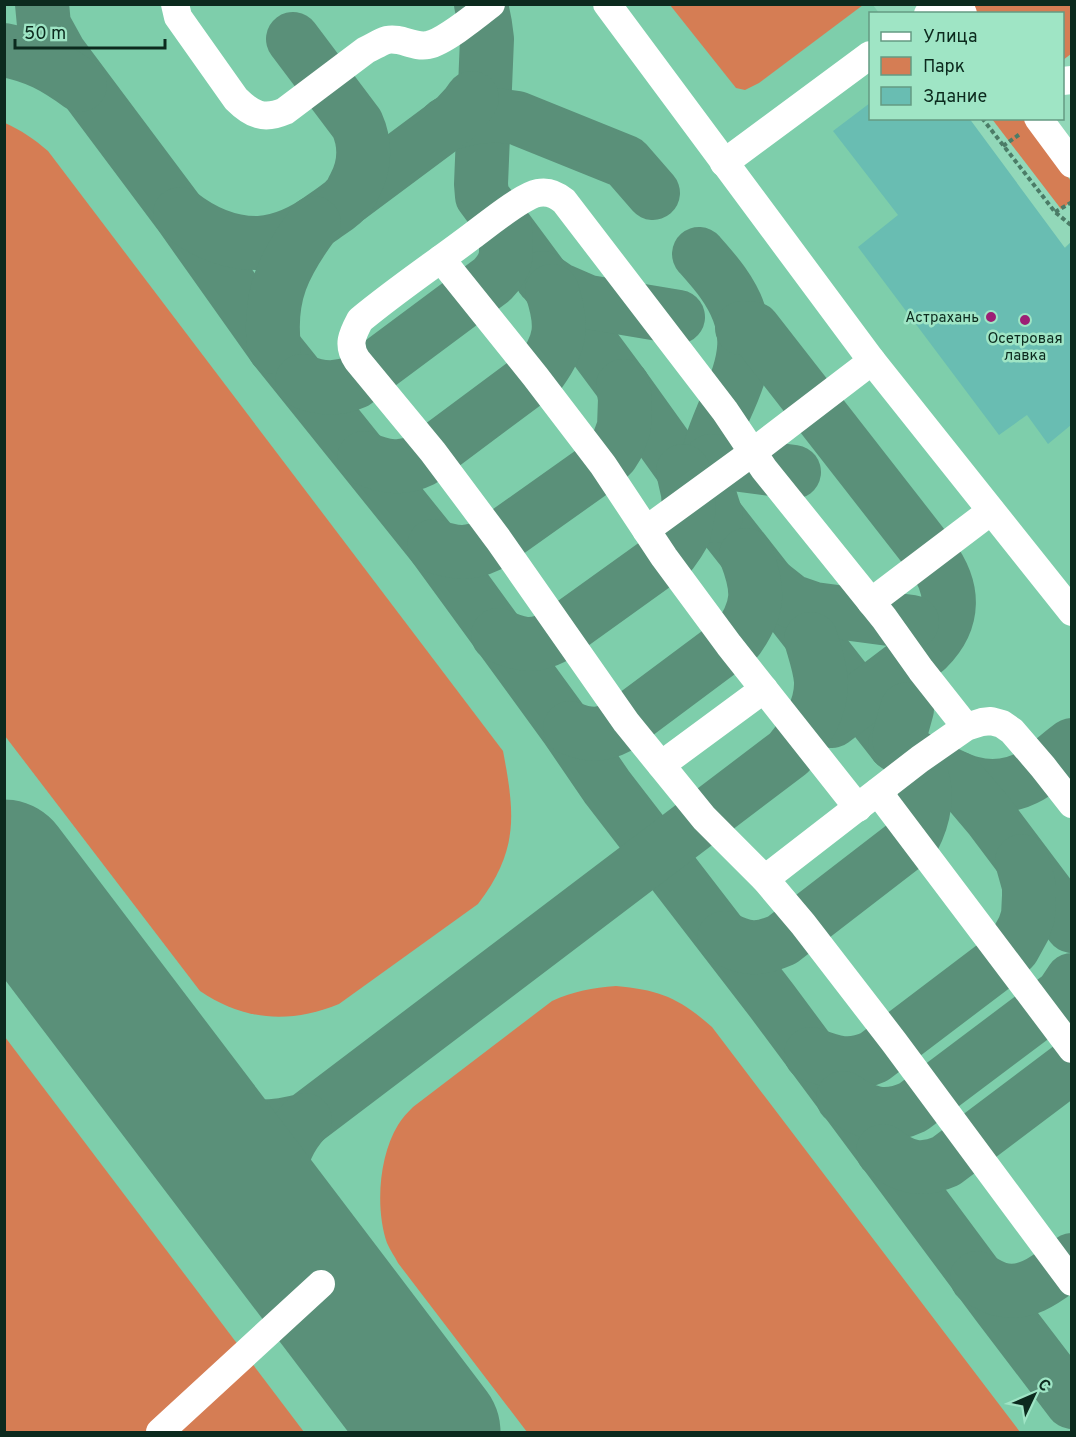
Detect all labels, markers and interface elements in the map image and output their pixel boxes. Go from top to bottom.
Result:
scale bar [15,12,165,50]
legend [869,12,1064,120]
text: 50 m [24,23,66,46]
text: Улица [923,26,977,49]
text: Парк [923,56,965,79]
text: Здание [923,86,987,109]
place label: Астрахань [905,309,979,328]
marker: Астрахань [984,310,998,324]
marker: Осетровая лавка [1018,313,1032,327]
place label: Осетровая лавка [987,330,1063,366]
north arrow [1004,1365,1064,1425]
text: С [1033,1375,1054,1397]

